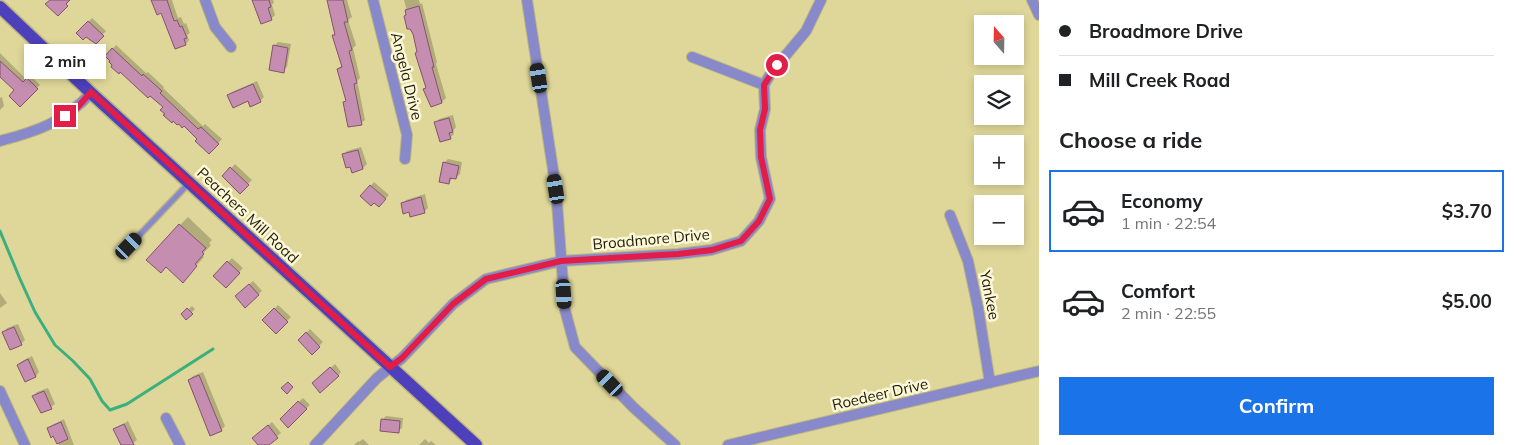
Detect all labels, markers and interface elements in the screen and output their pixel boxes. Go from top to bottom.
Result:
north arrow [974,15,1024,65]
map controls [974,15,1024,245]
text: Broadmore Drive [1089,19,1243,43]
street label: Angela Drive [387,30,427,122]
callout: 2 min [24,44,106,78]
text: 2 min [44,51,86,71]
route start [766,54,788,76]
car [529,62,548,94]
text: Mill Creek Road [1089,68,1230,92]
button: layers [974,75,1024,125]
route end [54,105,76,127]
text: Choose a ride [1059,126,1202,154]
button: + [974,135,1024,185]
street label: Peachers Mill Road [193,163,303,267]
car [546,173,565,205]
icon: car [1061,189,1106,234]
text: Economy [1121,189,1203,213]
button: − [974,195,1024,245]
text: $3.70 [1442,199,1492,223]
text: 1 min · 22:54 [1121,213,1216,233]
street label: Broadmore Drive [592,224,710,254]
car [113,230,144,262]
street label: Yankee [976,268,1004,321]
car [555,279,572,309]
icon: car [1061,279,1106,324]
text: Comfort [1121,279,1195,303]
text: $5.00 [1442,289,1492,313]
text: 2 min · 22:55 [1121,303,1216,323]
car [594,367,625,399]
street label: Roedeer Drive [830,374,930,414]
button: Confirm [1059,377,1494,435]

